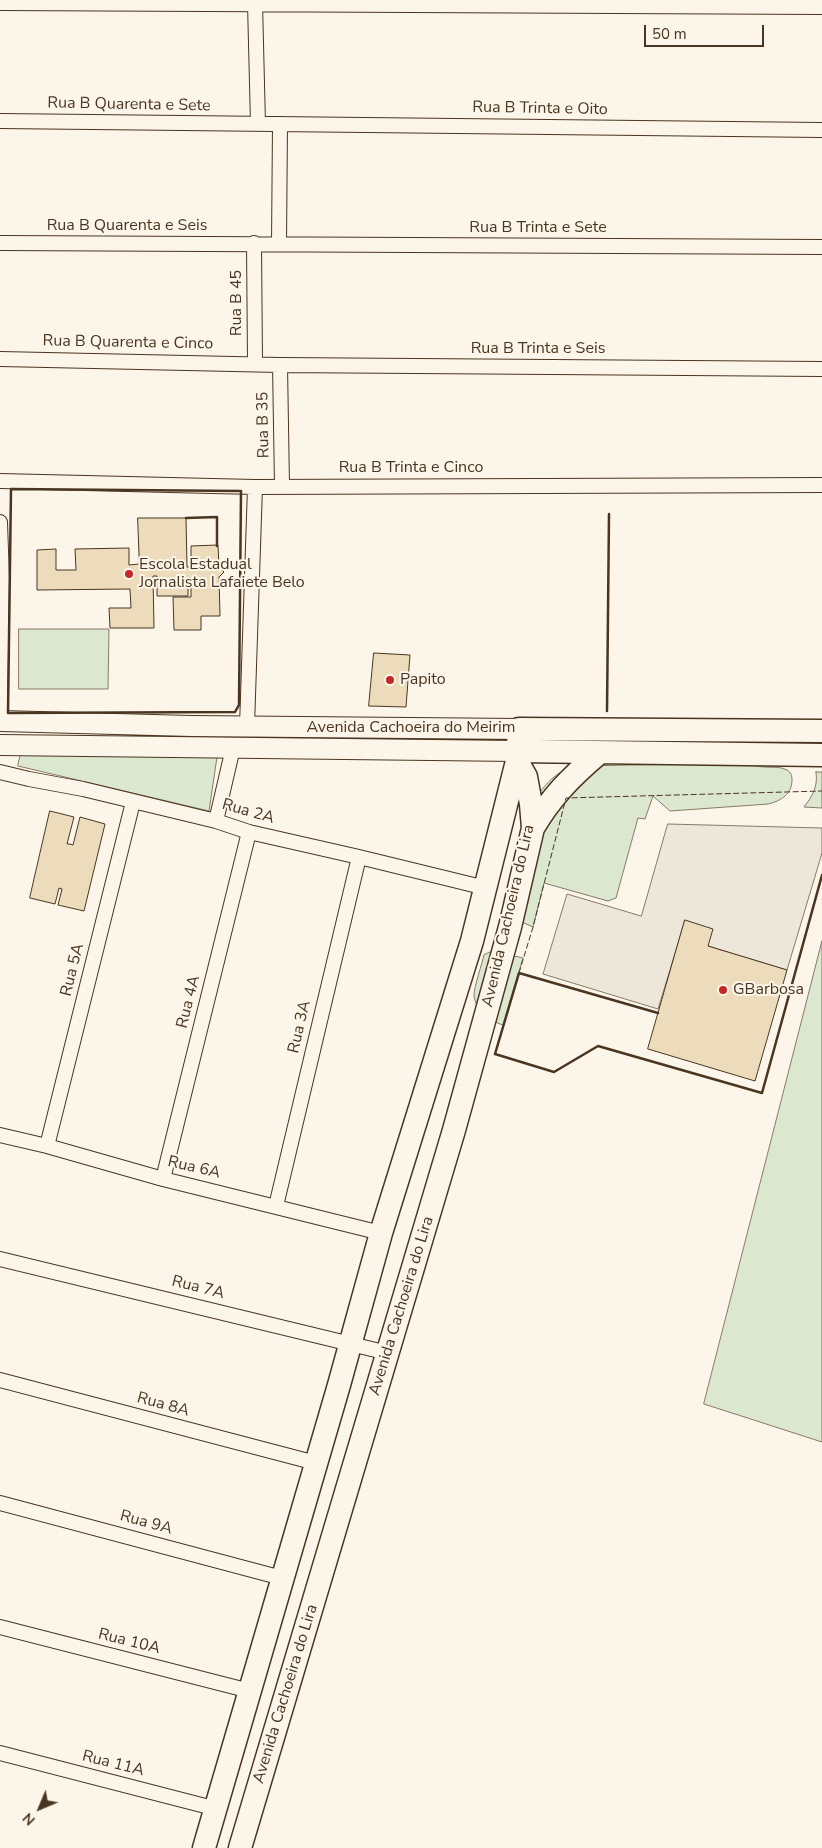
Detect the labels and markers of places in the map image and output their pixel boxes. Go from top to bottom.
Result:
place label: Escola Estadual Jornalista Lafaiete Belo [139,555,305,593]
marker: Escola Estadual Jornalista Lafaiete Belo [123,568,135,580]
place label: Papito [400,670,446,690]
marker: Papito [384,674,396,686]
place label: GBarbosa [733,980,804,1000]
marker: GBarbosa [717,984,729,996]

